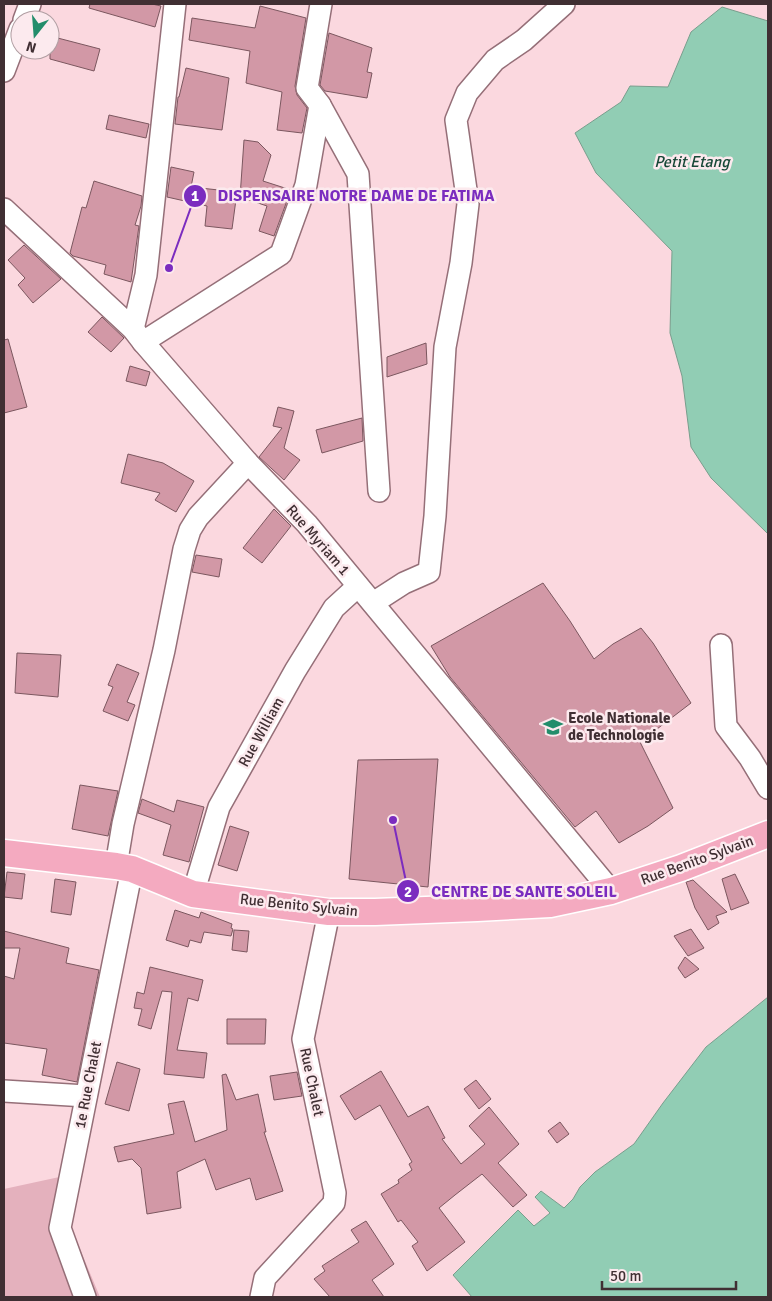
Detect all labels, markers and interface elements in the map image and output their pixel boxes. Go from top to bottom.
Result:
north arrow [10,10,60,60]
text: N [24,37,38,57]
water label: Petit Etang [654,152,731,172]
callout: DISPENSAIRE NOTRE DAME DE FATIMA [182,180,504,211]
text: DISPENSAIRE NOTRE DAME DE FATIMA [218,186,495,206]
text: 1 [191,187,199,205]
street label: Rue Myriam 1 [282,501,354,579]
street label: Rue William [235,694,287,770]
place label: Ecole Nationale de Technologie [568,709,670,744]
school or university icon: Ecole Nationale de Technologie [542,716,564,738]
street label: Rue Benito Sylvain [638,831,756,889]
callout: CENTRE DE SANTE SOLEIL [396,876,626,907]
text: CENTRE DE SANTE SOLEIL [431,882,617,902]
text: 2 [404,883,412,901]
street label: Rue Benito Sylvain [239,890,359,920]
street label: 1e Rue Chalet [71,1040,105,1130]
street label: Rue Chalet [296,1046,328,1118]
scale bar [602,1258,736,1290]
text: 50 m [610,1267,641,1285]

